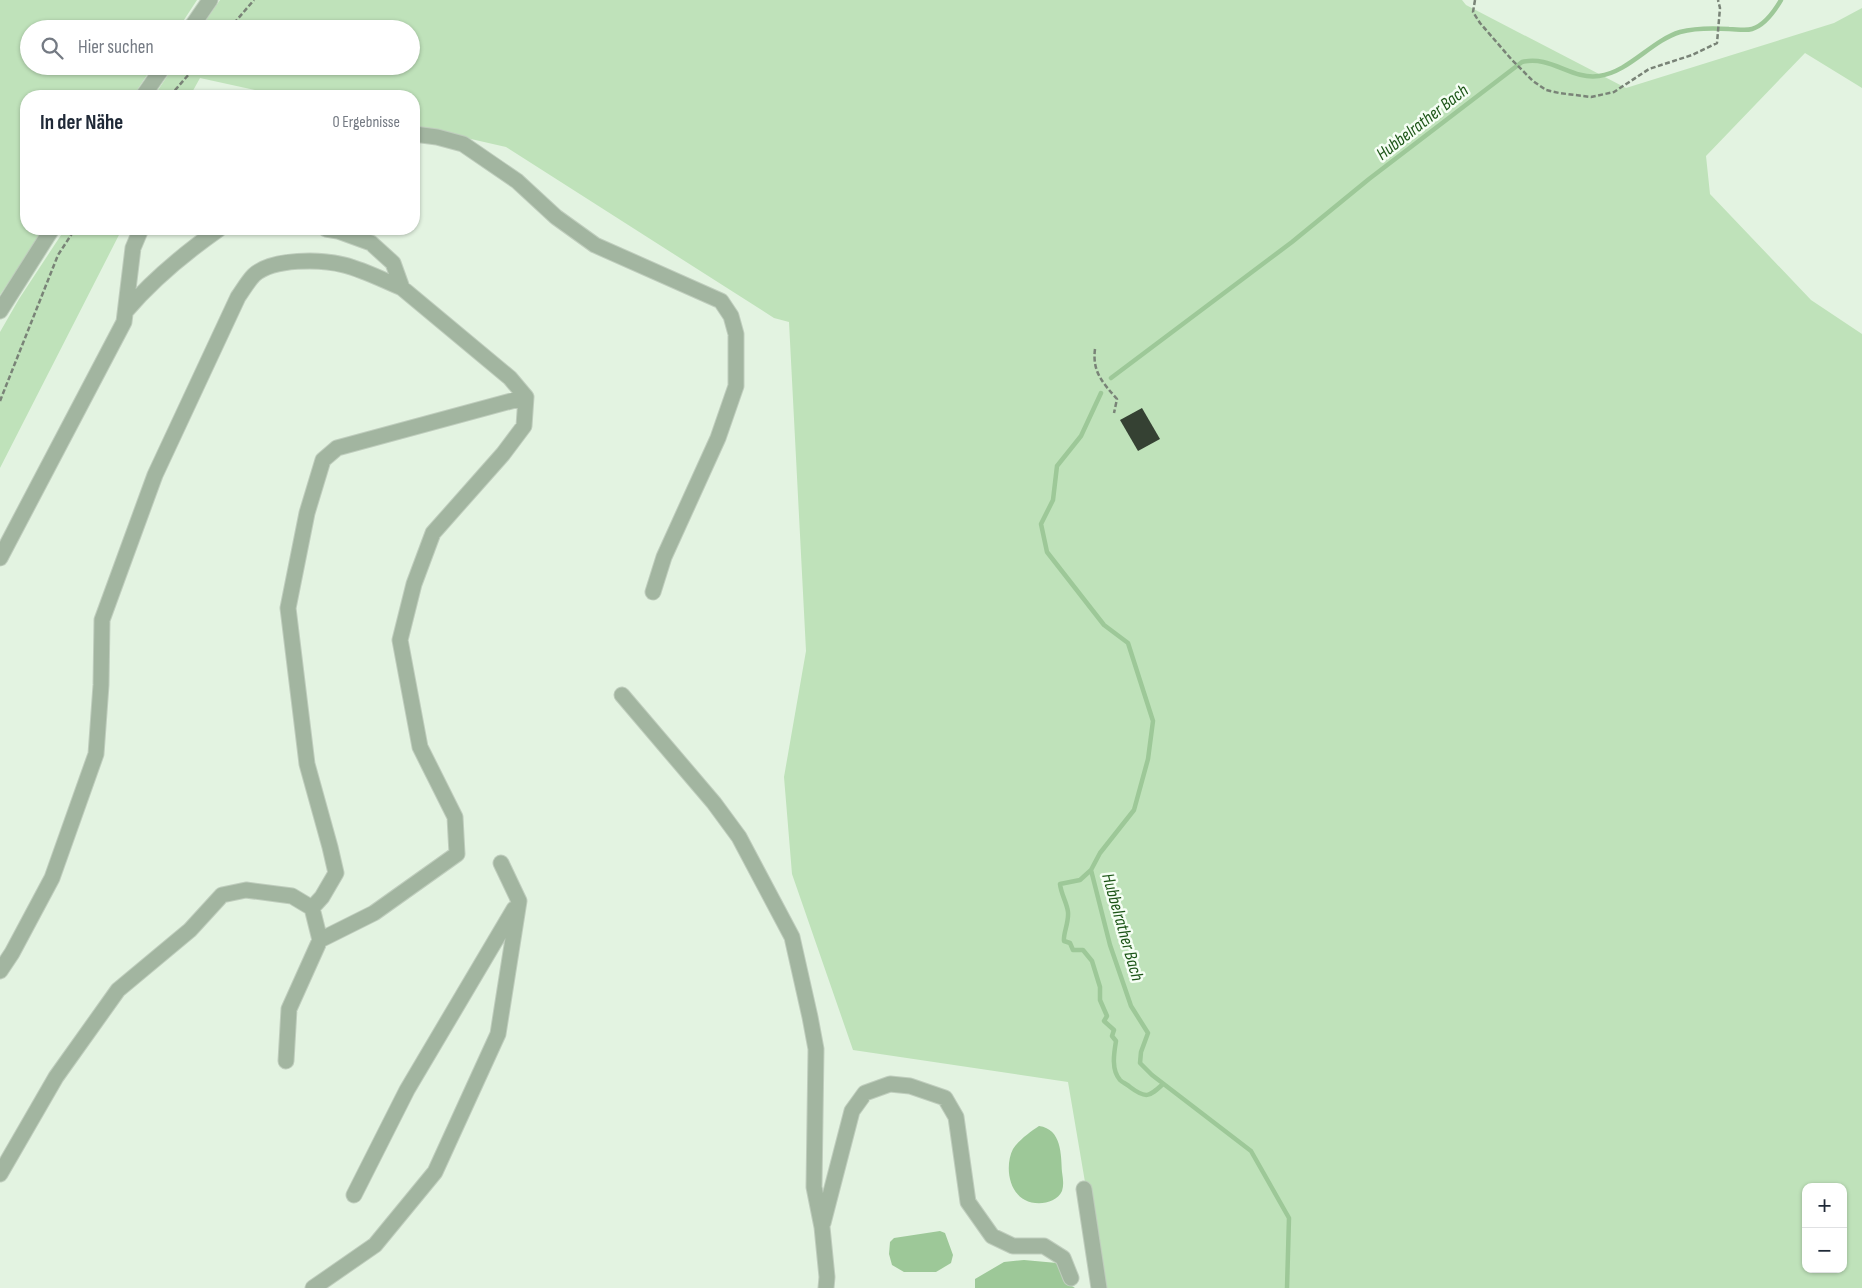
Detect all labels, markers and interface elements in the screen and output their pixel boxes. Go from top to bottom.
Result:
search box [20,20,420,75]
icon: search [38,34,66,62]
text: Hier suchen [78,36,154,59]
water label: Hubbelrather Bach [1372,80,1473,165]
text: In der Nähe [40,110,123,135]
text: 0 Ergebnisse [333,113,400,132]
water label: Hubbelrather Bach [1097,871,1148,984]
map controls [1802,1183,1847,1273]
button: + [1802,1183,1847,1228]
button: − [1802,1228,1847,1273]

